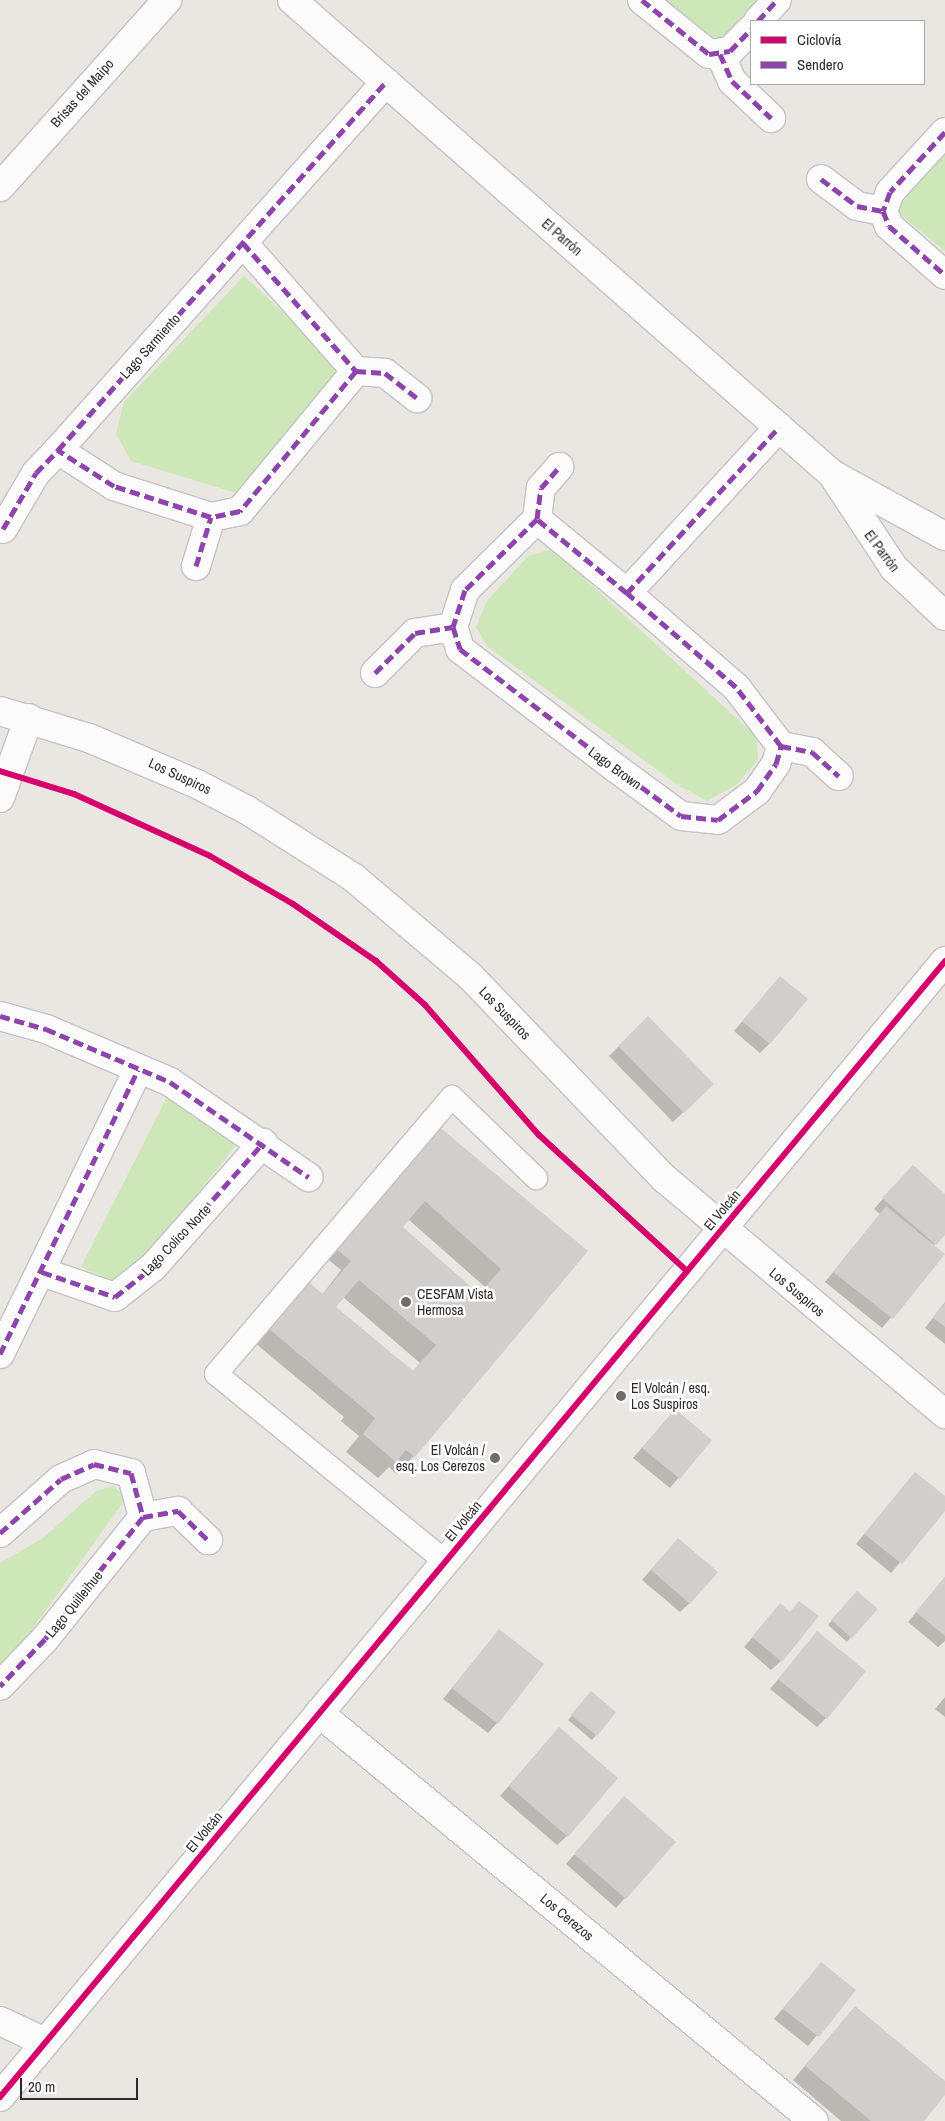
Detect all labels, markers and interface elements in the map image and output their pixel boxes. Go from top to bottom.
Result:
legend [750,20,925,85]
text: Ciclovía [797,29,841,50]
text: Sendero [797,54,844,75]
street label: Brisas del Maipo [47,55,117,131]
street label: El Parrón [538,215,586,259]
street label: Lago Sarmiento [116,310,184,382]
street label: El Parrón [861,527,903,575]
street label: Lago Brown [585,743,645,793]
street label: Los Suspiros [146,754,214,798]
street label: Los Suspiros [476,983,534,1043]
street label: El Volcán [700,1186,744,1234]
street label: Lago Colico Norte [138,1201,214,1279]
street label: Los Suspiros [766,1264,828,1320]
place label: CESFAM Vista Hermosa [417,1286,493,1318]
marker: CESFAM Vista Hermosa [399,1295,413,1309]
place label: El Volcán / esq. Los Suspiros [631,1380,710,1412]
marker: El Volcán / esq. Los Suspiros [615,1390,627,1402]
place label: El Volcán / esq. Los Cerezos [396,1442,485,1474]
marker: El Volcán / esq. Los Cerezos [489,1452,501,1464]
street label: El Volcán [441,1497,485,1545]
street label: Lago Quilleihue [42,1567,106,1641]
street label: El Volcán [182,1808,226,1856]
street label: Los Cerezos [537,1890,597,1944]
scale bar [22,2068,140,2100]
text: 20 m [28,2076,55,2097]

